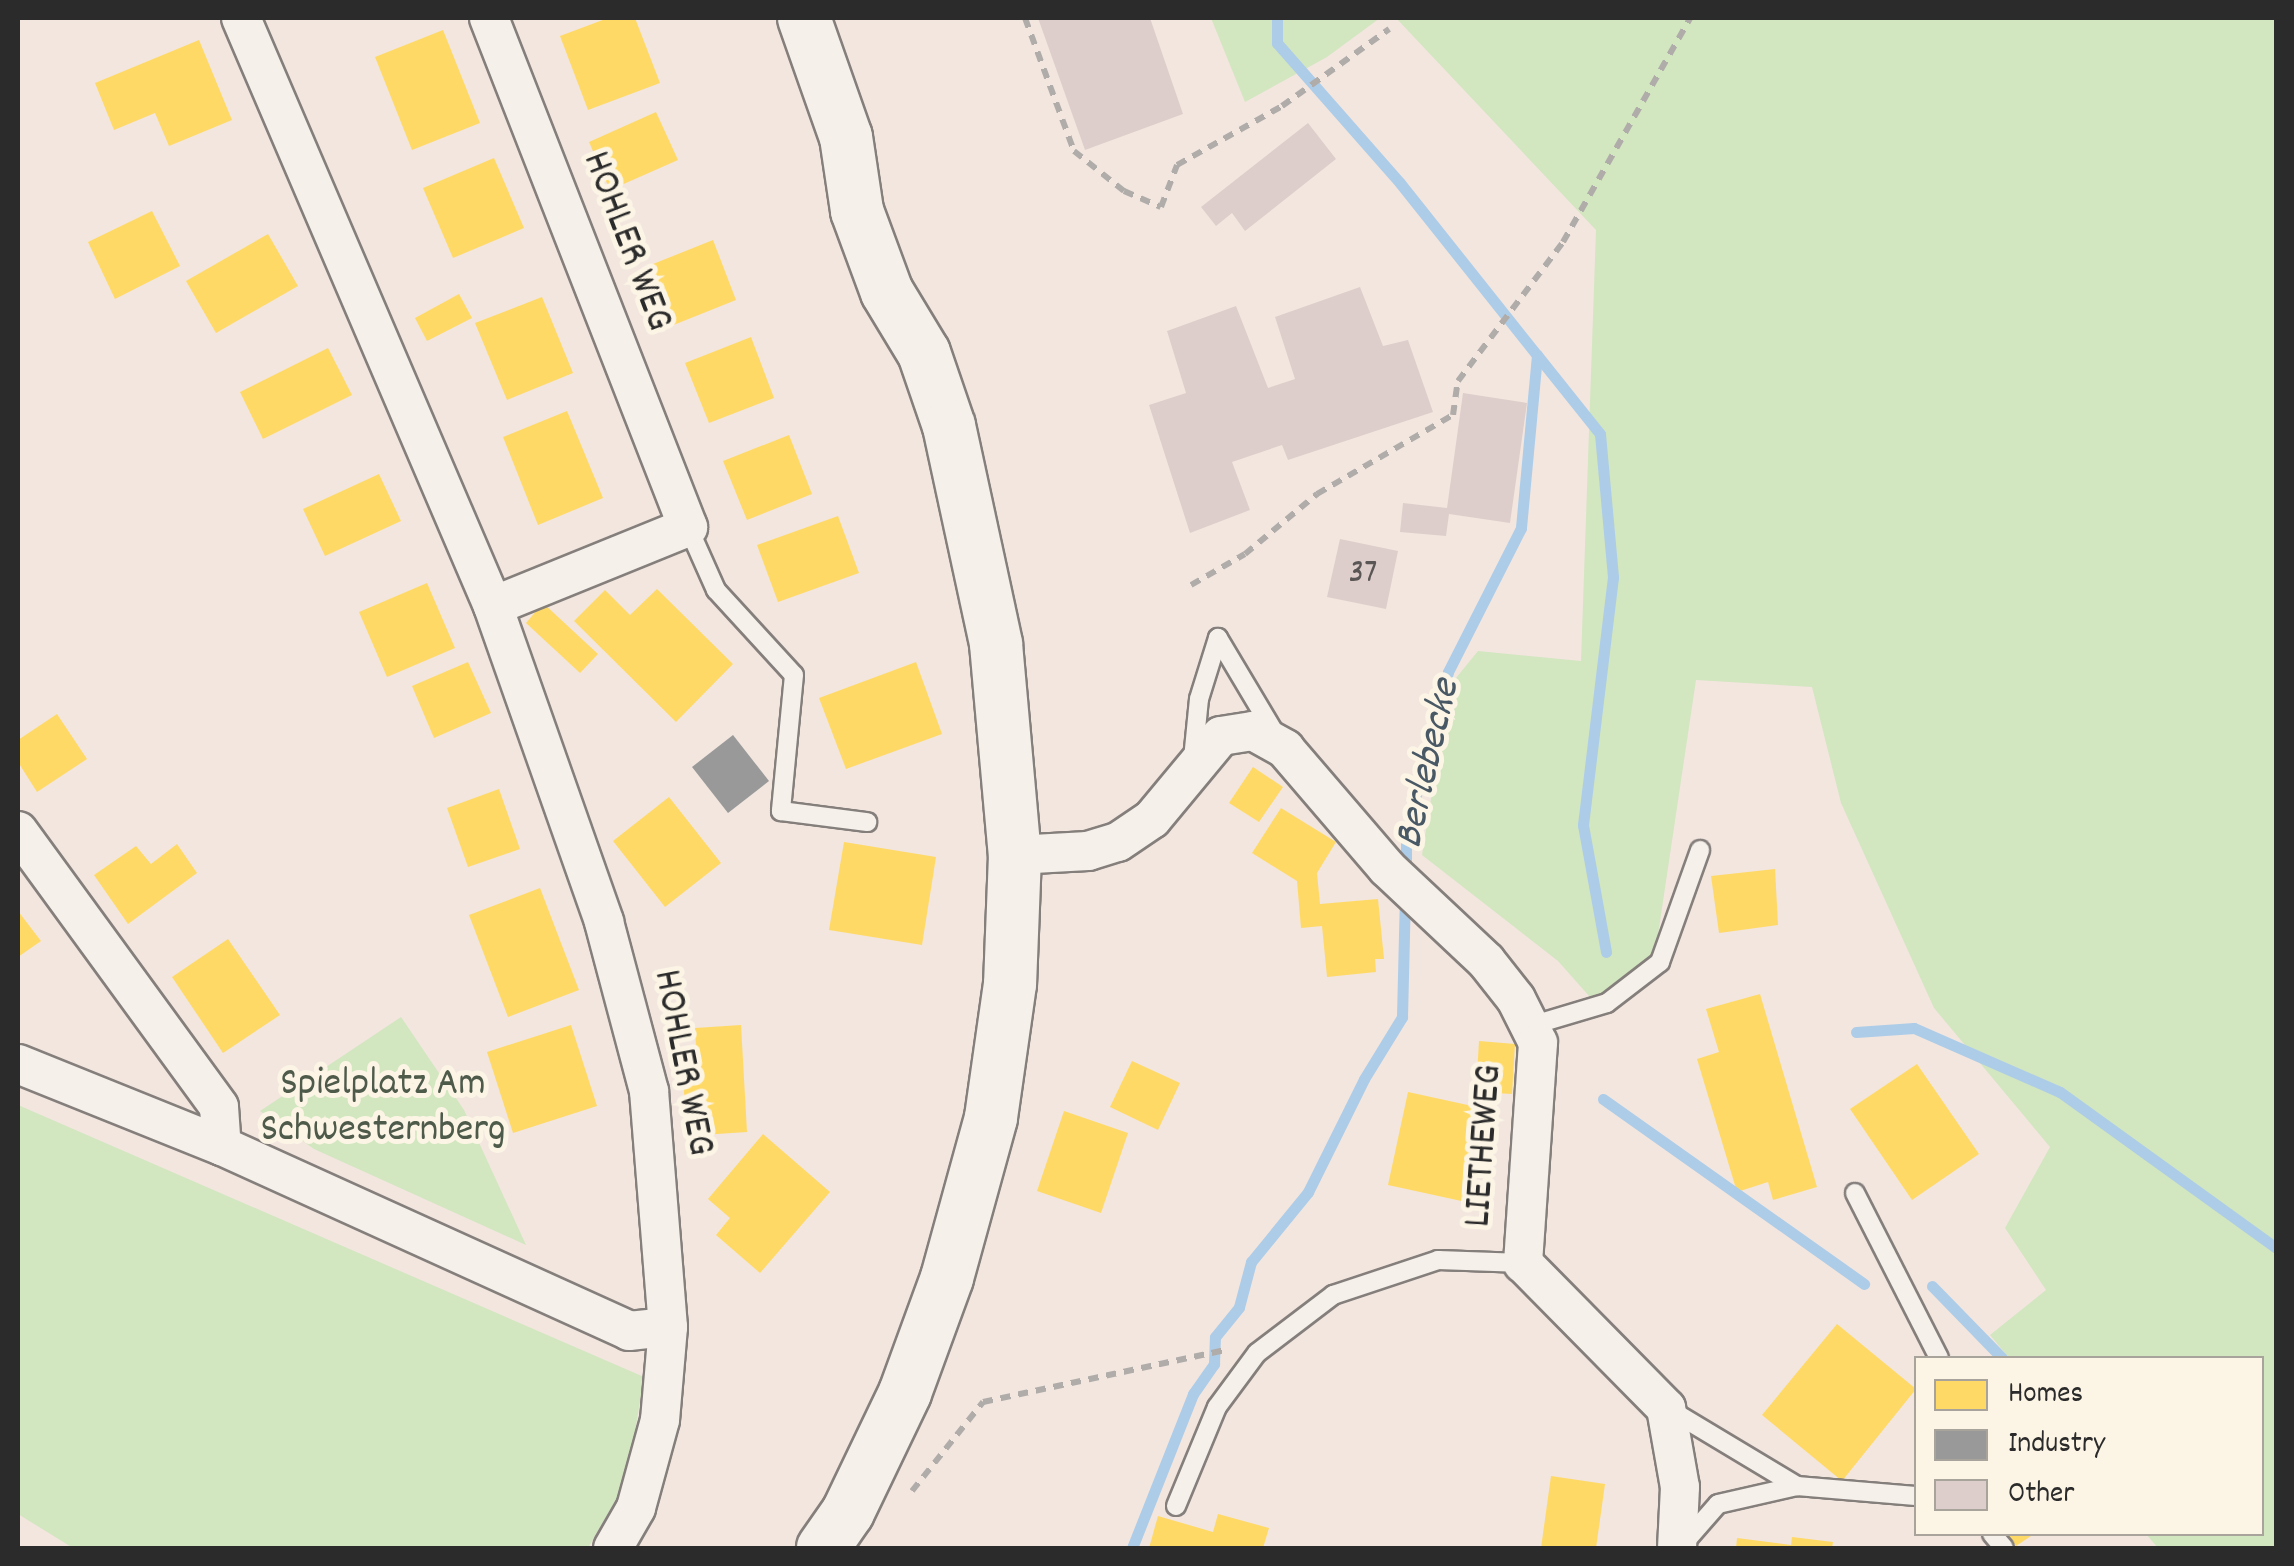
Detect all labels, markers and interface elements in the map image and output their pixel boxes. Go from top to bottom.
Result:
street label: HOHLER WEG [569,145,681,339]
house number: 37 [1349,553,1377,595]
water label: Berlebecke [1386,675,1474,853]
street label: HOHLER WEG [639,966,723,1160]
park label: Spielplatz Am Schwesternberg [260,1062,506,1156]
street label: LIETHEWEG [1456,1063,1516,1229]
legend [1914,1356,2264,1536]
text: Homes [2008,1374,2083,1417]
text: Industry [2008,1424,2105,1467]
text: Other [2008,1474,2074,1517]

